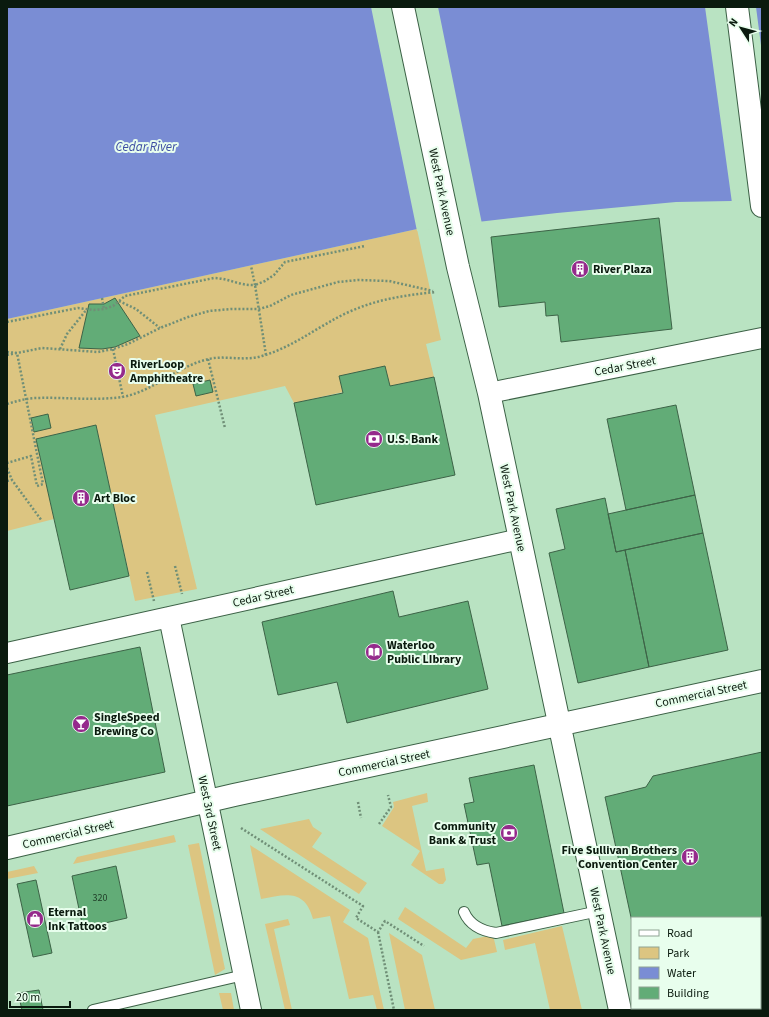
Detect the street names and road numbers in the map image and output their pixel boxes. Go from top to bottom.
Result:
street label: West Park Avenue [424,147,459,237]
street label: Cedar Street [593,352,657,381]
street label: West Park Avenue [495,463,530,553]
street label: Cedar Street [231,581,295,612]
street label: Commercial Street [654,676,748,712]
street label: Commercial Street [337,745,431,781]
street label: West 3rd Street [193,774,226,852]
street label: Commercial Street [21,816,115,853]
street label: West Park Avenue [585,886,620,976]

